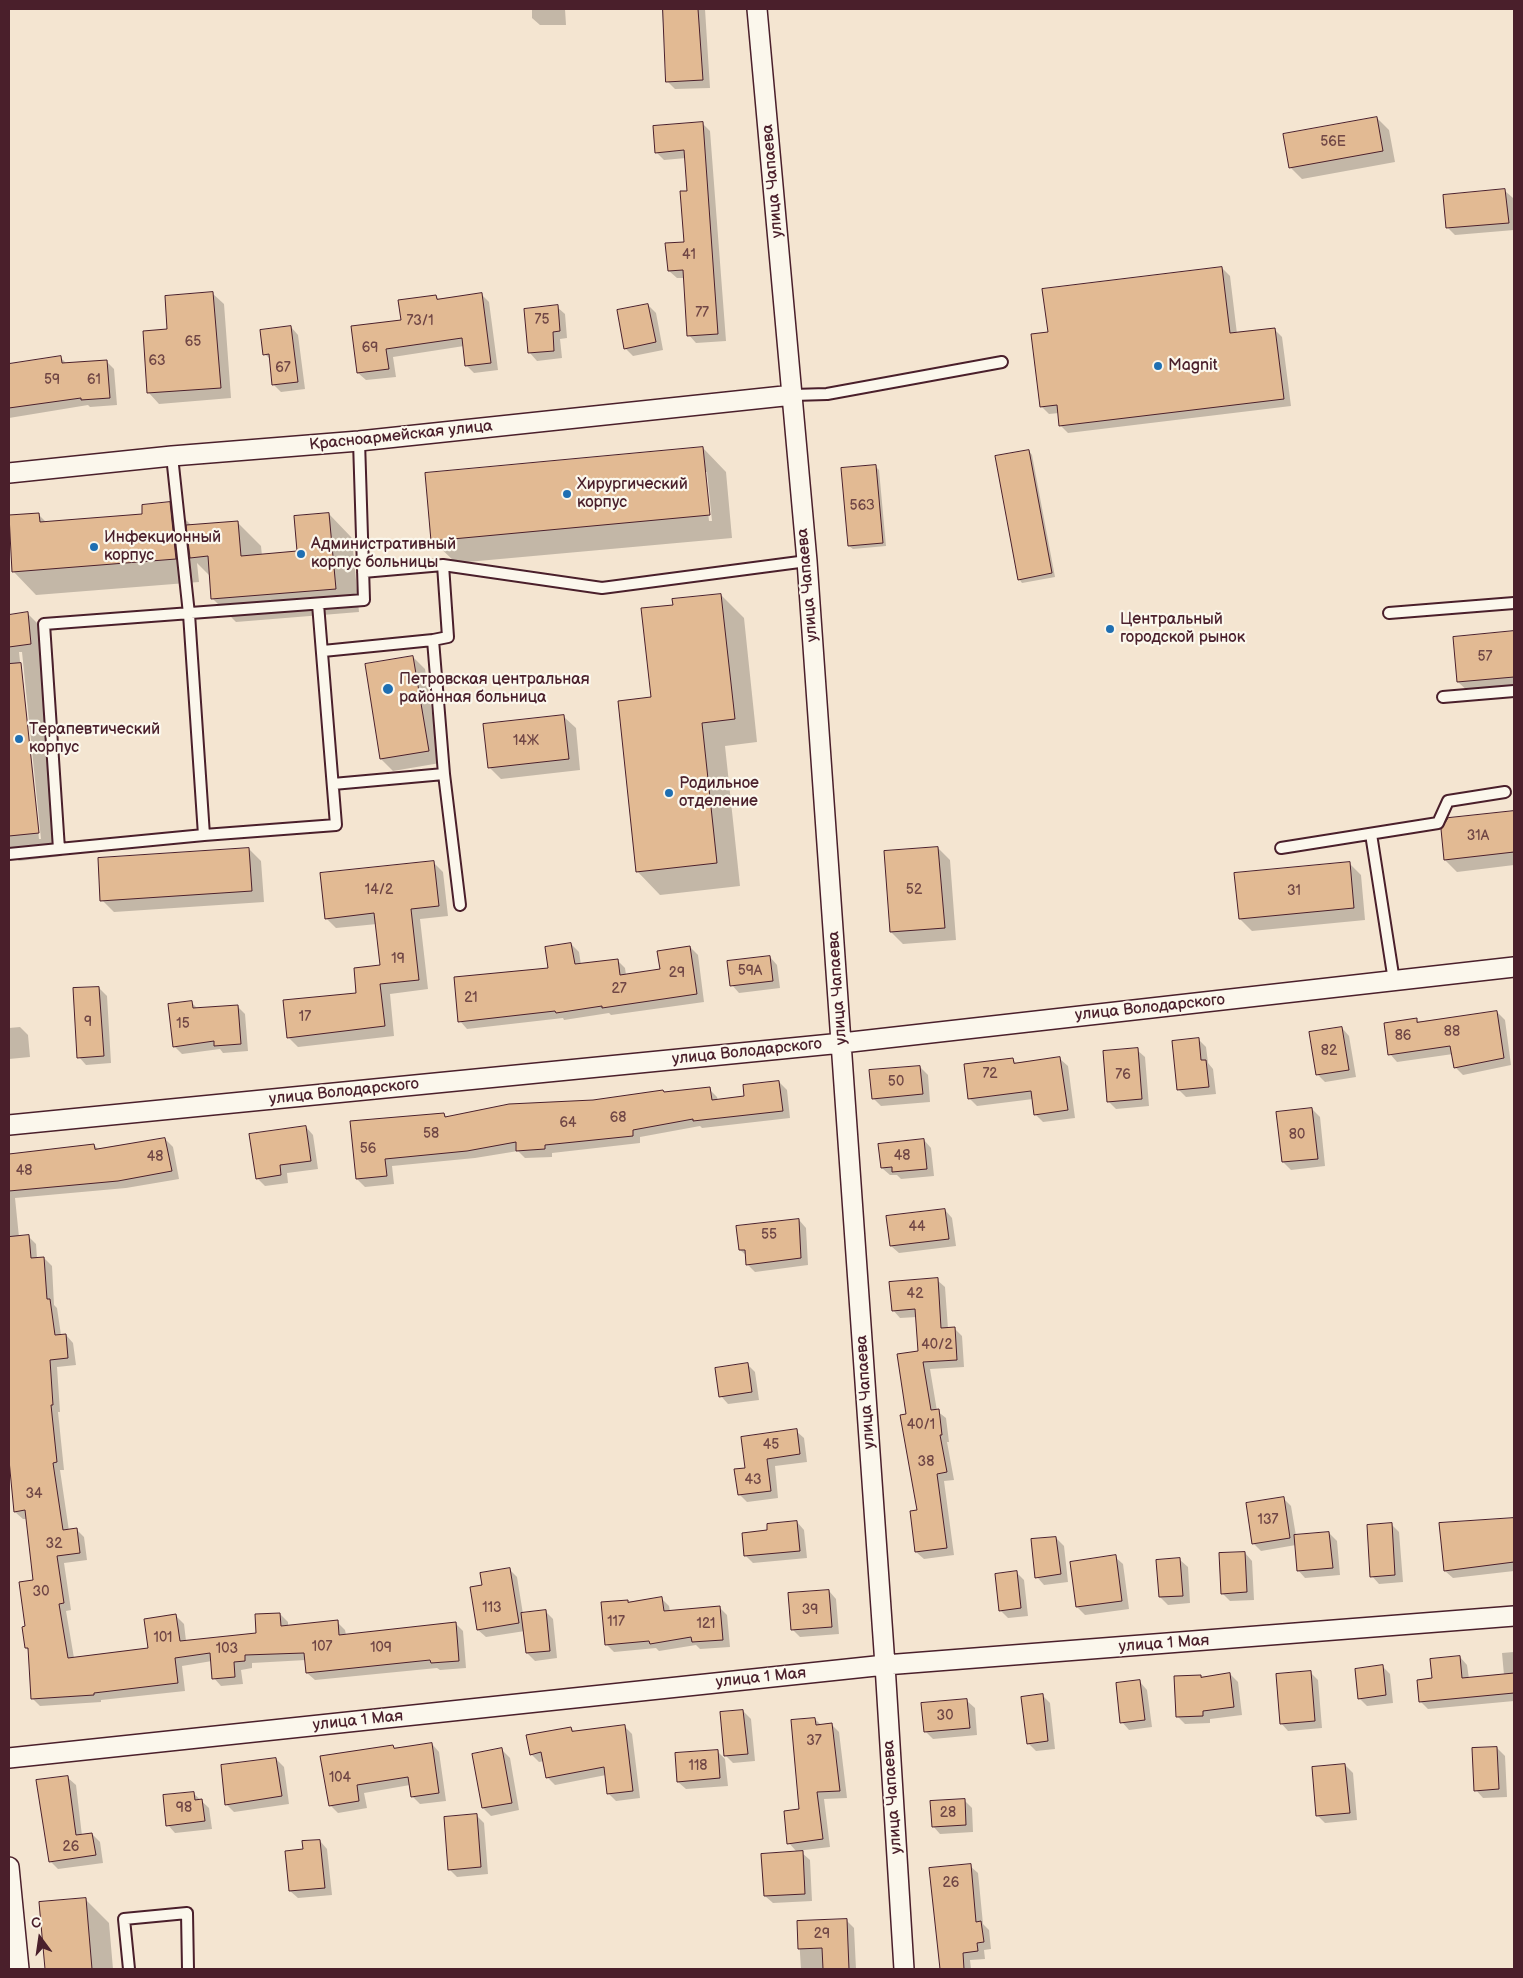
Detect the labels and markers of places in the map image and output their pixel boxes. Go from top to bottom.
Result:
place label: Magnit [1168,356,1218,376]
marker: Magnit [1152,360,1164,372]
place label: Хирургический корпус [577,475,688,513]
marker: Хирургический корпус [561,488,573,500]
place label: Инфекционный корпус [104,528,221,566]
place label: Административный корпус больницы [311,535,456,573]
marker: Инфекционный корпус [88,541,100,553]
marker: Административный корпус больницы [295,548,307,560]
place label: Центральный городской рынок [1120,610,1245,648]
marker: Центральный городской рынок [1104,623,1116,635]
place label: Петровская центральная районная больница [399,670,590,708]
marker: Петровская центральная районная больница [381,682,395,696]
place label: Терапевтический корпус [29,720,160,758]
marker: Терапевтический корпус [13,733,25,745]
place label: Родильное отделение [679,774,759,812]
marker: Родильное отделение [663,787,675,799]

